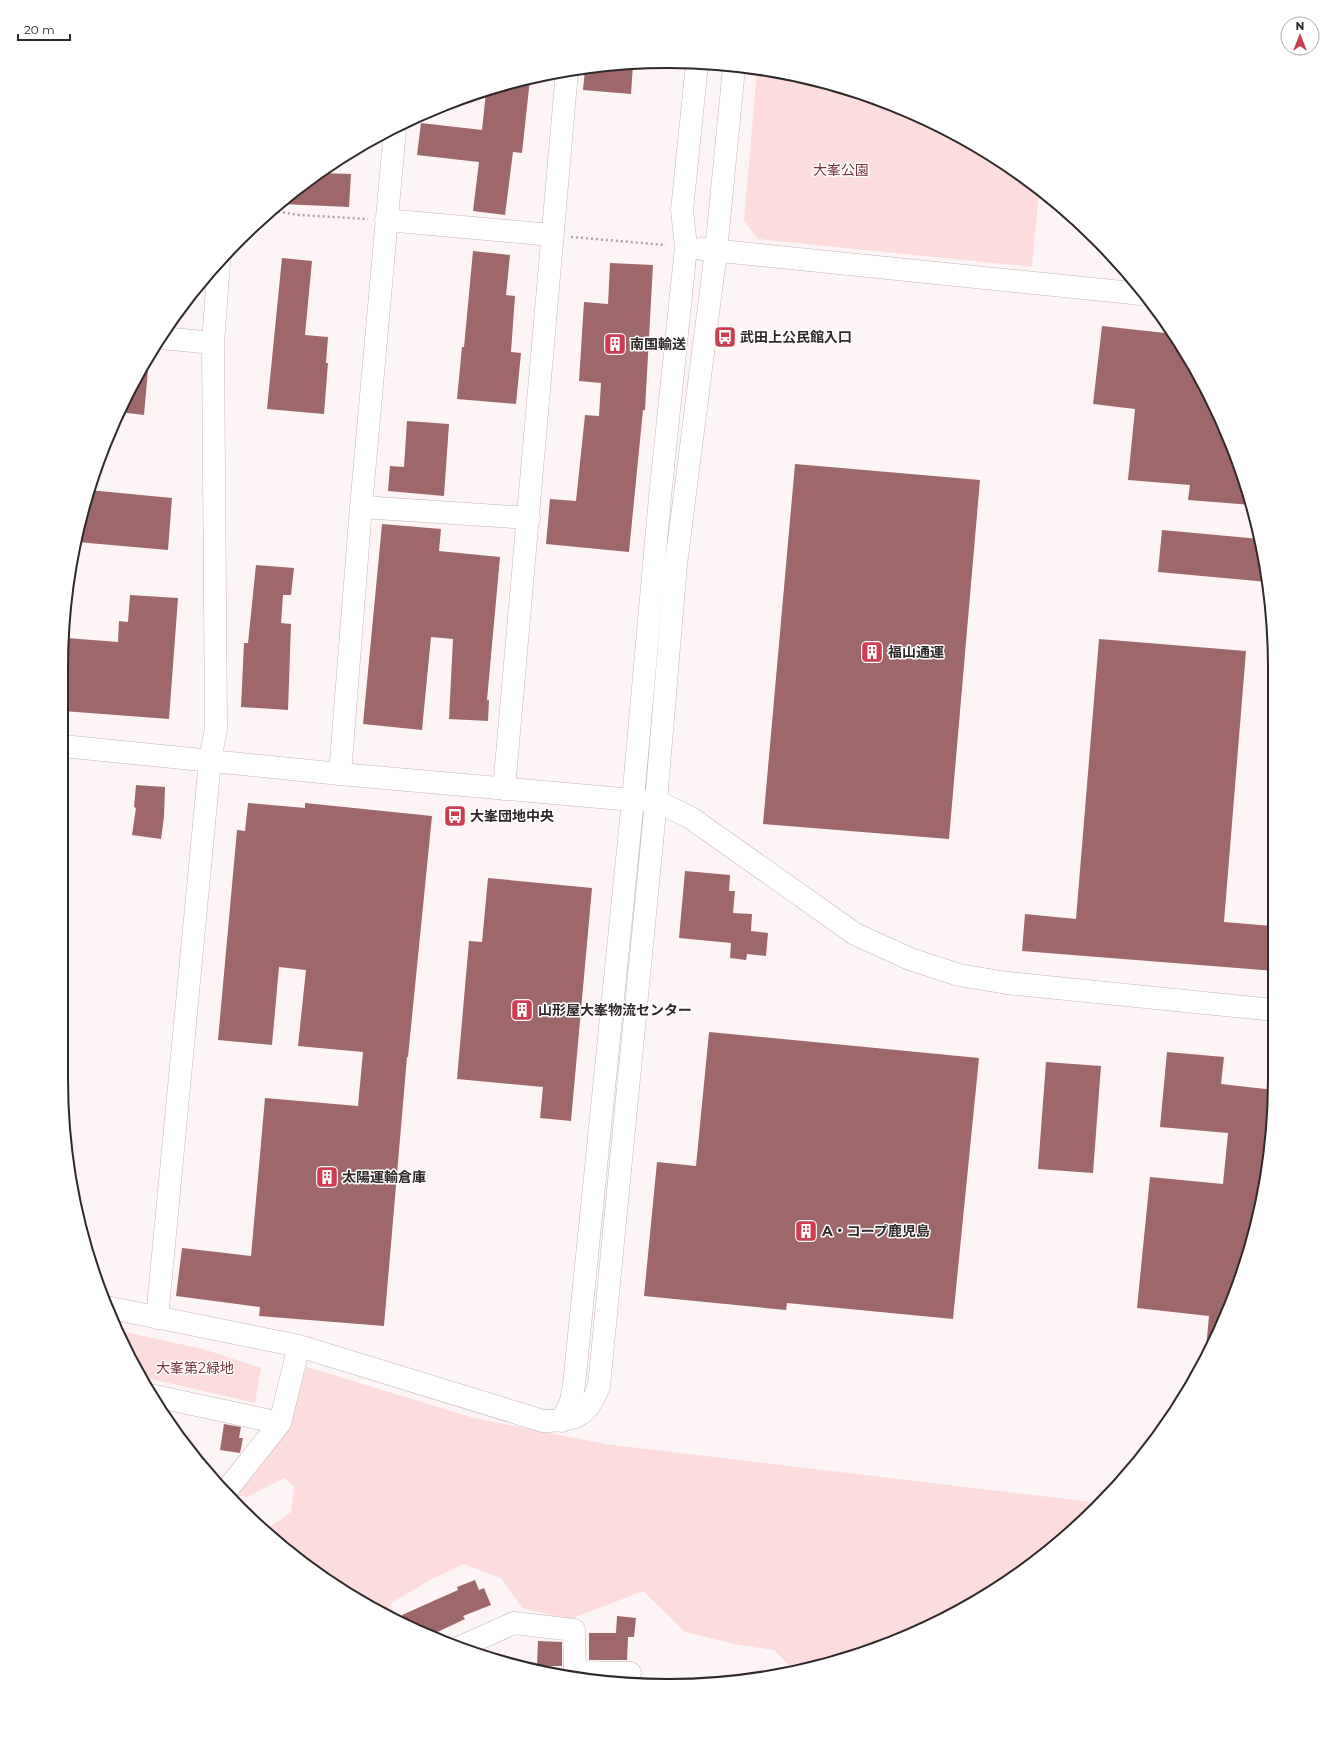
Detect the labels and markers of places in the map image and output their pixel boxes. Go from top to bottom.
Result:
bus stop icon: 武田上公民館入口 [712,324,738,350]
place label: 武田上公民館入口 [740,328,852,346]
building icon: 南国輸送 [602,331,628,357]
place label: 南国輸送 [630,335,686,353]
building icon: 福山通運 [859,639,885,665]
place label: 福山通運 [888,643,944,661]
bus stop icon: 大峯団地中央 [442,803,468,829]
place label: 大峯団地中央 [470,807,554,825]
building icon: 山形屋大峯物流センター [509,997,535,1023]
place label: 山形屋大峯物流センター [538,1001,692,1019]
building icon: 太陽運輸倉庫 [314,1164,340,1190]
place label: 太陽運輸倉庫 [342,1168,426,1186]
building icon: A・コープ鹿児島 [793,1218,819,1244]
place label: A・コープ鹿児島 [821,1222,930,1240]

